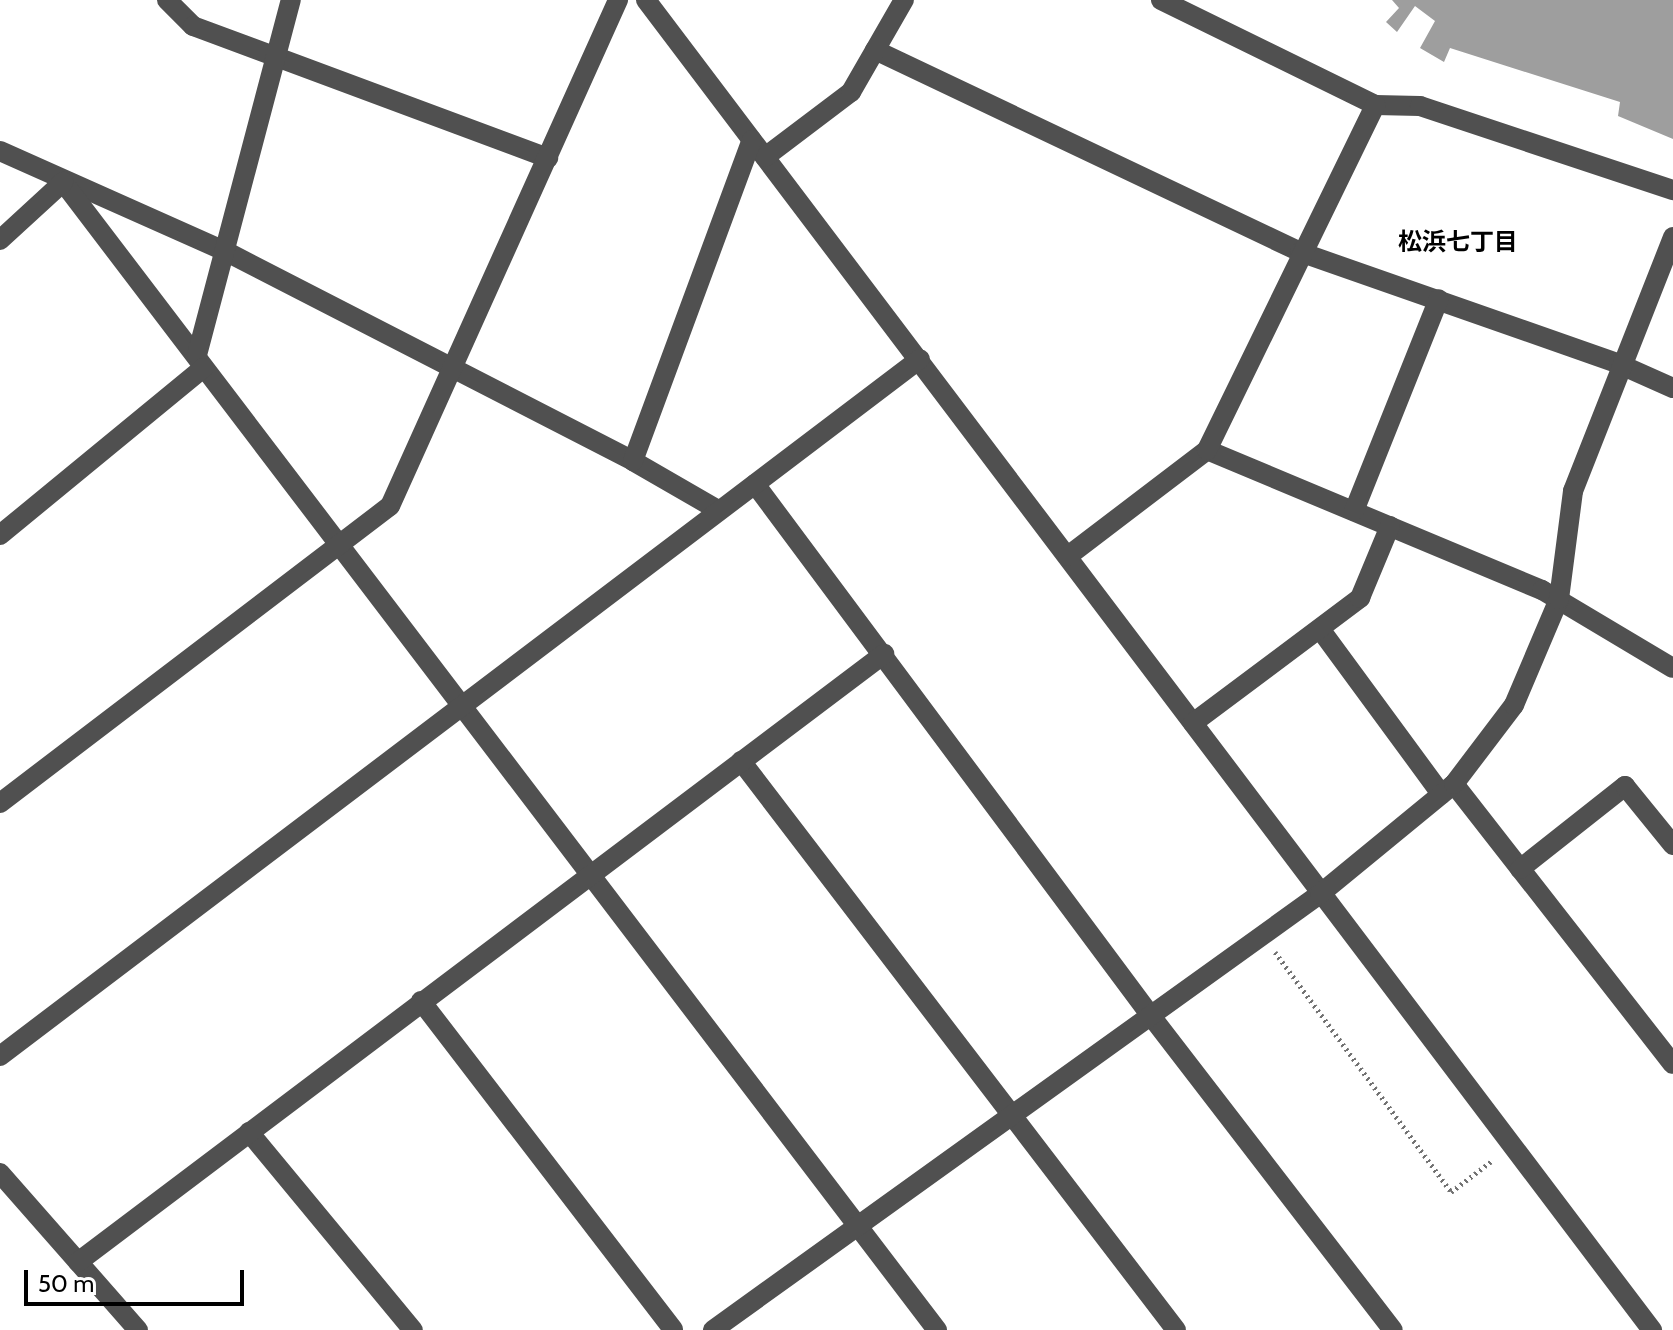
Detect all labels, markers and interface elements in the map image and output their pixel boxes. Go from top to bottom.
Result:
district label: 松浜七丁目 [1398,228,1518,256]
scale bar [28,1254,248,1304]
text: 50 m [38,1269,94,1298]

